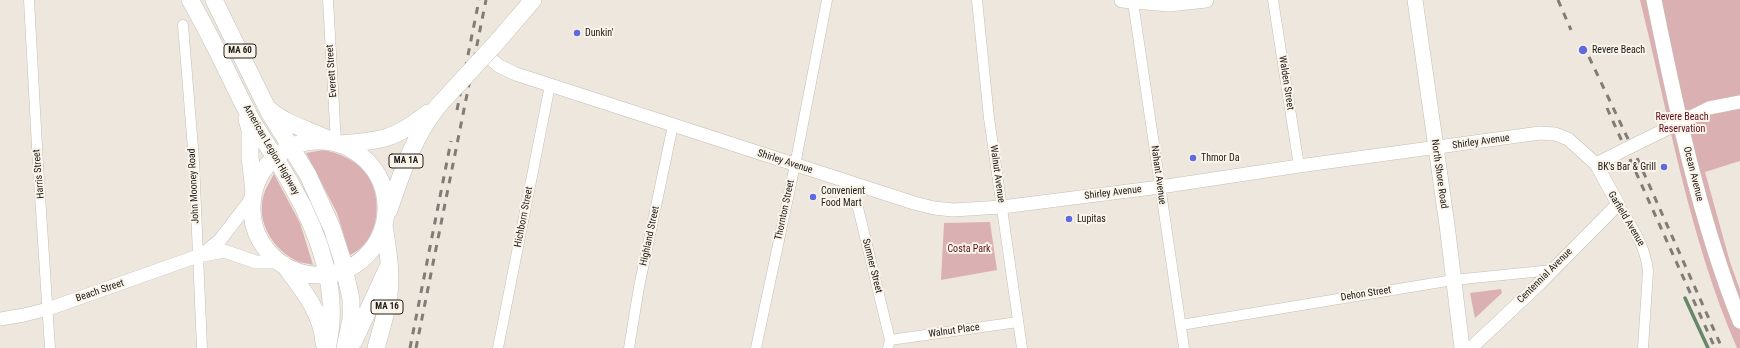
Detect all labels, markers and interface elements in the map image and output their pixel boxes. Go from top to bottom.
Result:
place label: Dunkin' [585,27,613,39]
marker: Dunkin' [572,28,582,38]
road number: MA 60 [224,44,256,58]
street label: Everett Street [324,44,340,98]
marker: Revere Beach [1577,44,1589,56]
place label: Revere Beach [1592,44,1645,56]
street label: Walden Street [1276,55,1296,111]
street label: American Legion Highway [240,103,302,197]
park label: Revere Beach Reservation [1655,111,1709,134]
street label: Shirley Avenue [1452,132,1510,152]
street label: North Shore Road [1428,139,1450,209]
street label: Walnut Avenue [987,144,1007,204]
street label: Nahant Avenue [1148,145,1168,205]
street label: Ocean Avenue [1680,145,1706,203]
street label: Shirley Avenue [756,147,814,177]
street label: John Mooney Road [186,148,202,224]
street label: Harris Street [31,149,47,199]
place label: Thmor Da [1201,152,1239,164]
marker: Thmor Da [1188,153,1198,163]
road number: MA 1A [389,154,423,168]
place label: BK's Bar & Grill [1598,161,1656,173]
marker: BK's Bar & Grill [1659,162,1669,172]
street label: Thornton Street [773,179,797,241]
street label: Shirley Avenue [1084,184,1142,202]
place label: Convenient Food Mart [821,185,865,208]
street label: Hichborn Street [512,186,536,248]
street label: Garfield Avenue [1605,189,1647,249]
marker: Convenient Food Mart [808,192,818,202]
street label: Highland Street [638,205,662,267]
place label: Lupitas [1077,213,1106,225]
marker: Lupitas [1064,214,1074,224]
street label: Sumner Street [859,237,885,295]
park label: Costa Park [947,243,991,255]
street label: Centennial Avenue [1515,246,1575,306]
street label: Beach Street [74,277,126,305]
street label: Dehon Street [1340,284,1392,304]
road number: MA 16 [371,300,403,314]
street label: Walnut Place [928,321,980,341]

